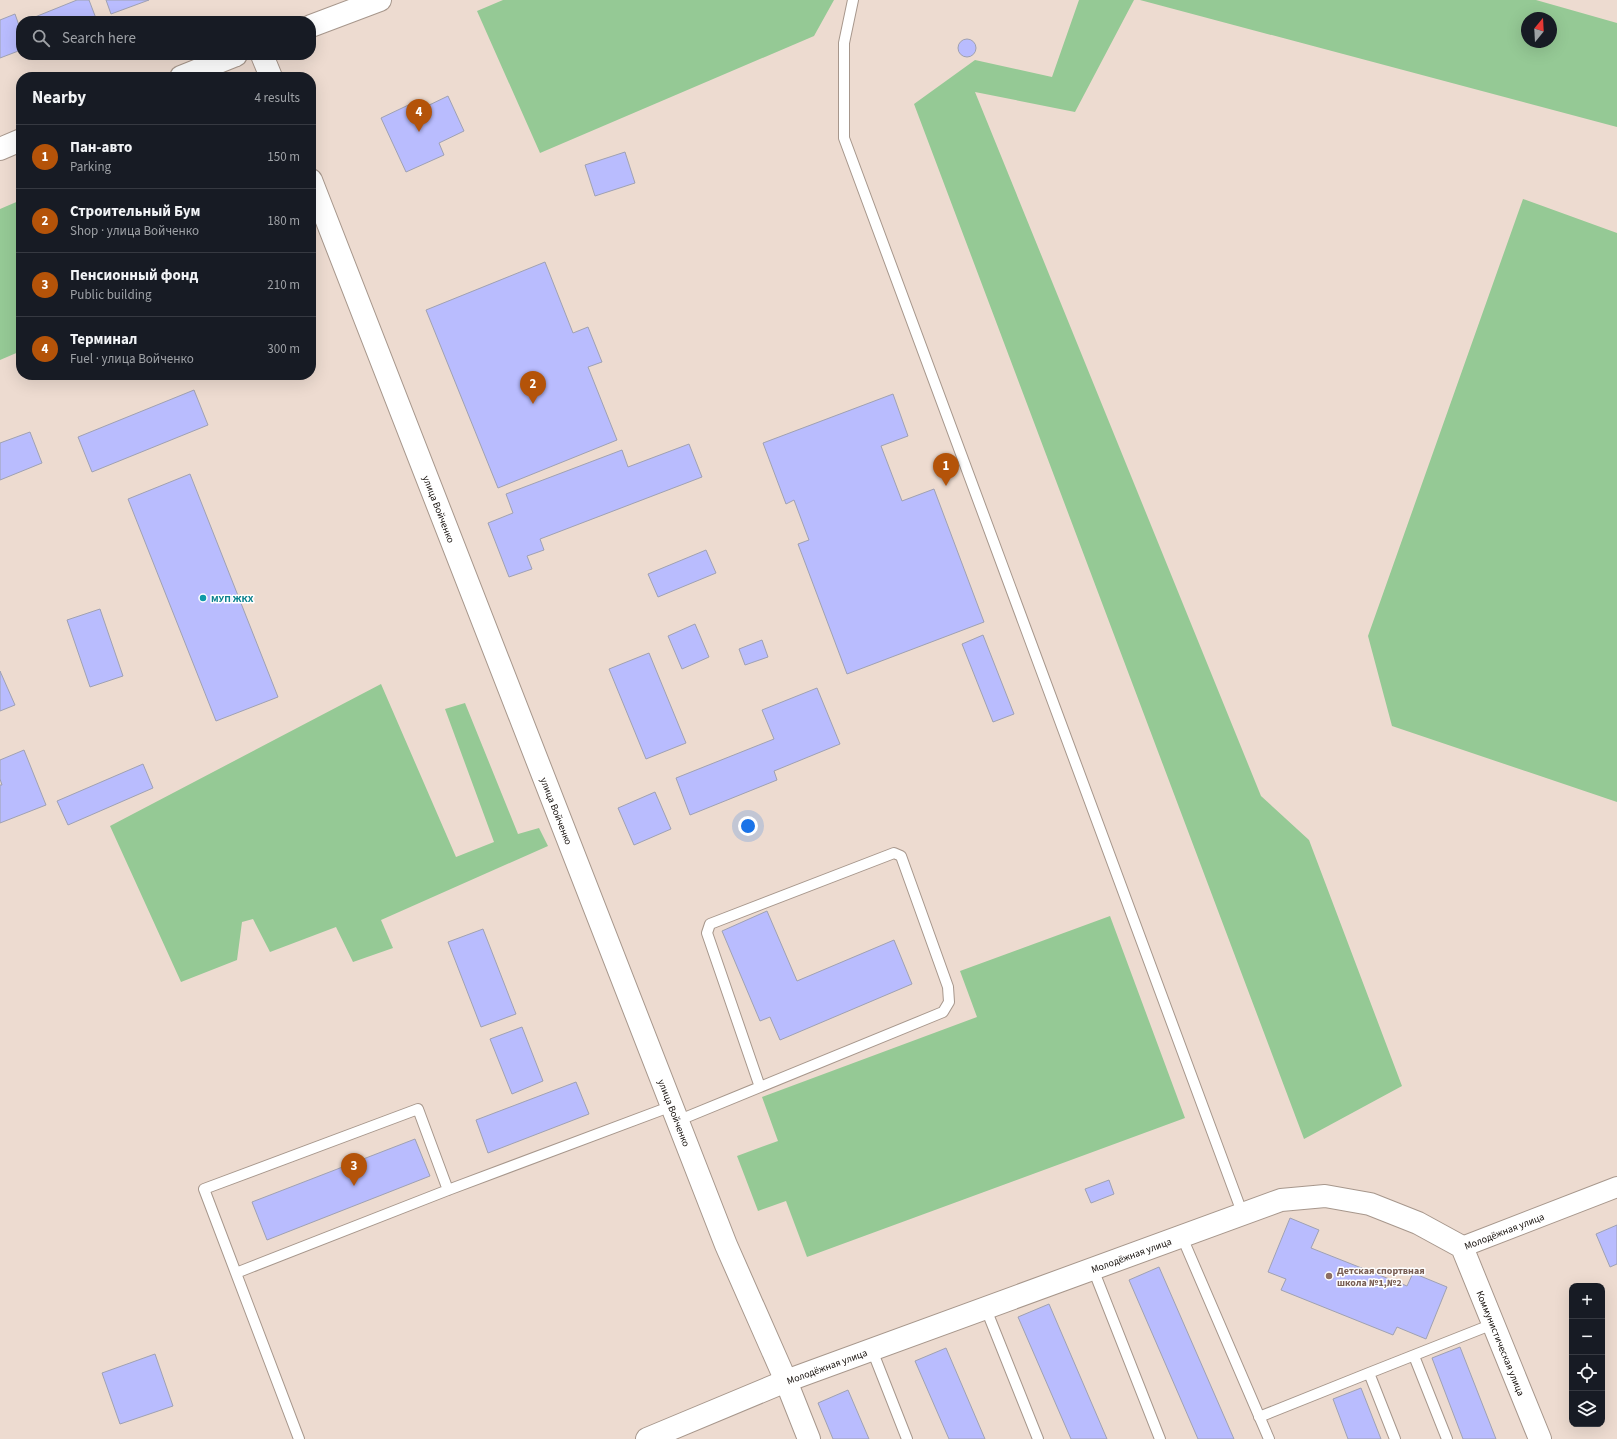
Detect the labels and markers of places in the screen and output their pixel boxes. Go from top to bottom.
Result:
pin: 4 [406,99,432,132]
pin: 2 [520,371,546,404]
pin: 1 [933,453,959,486]
place label: МУП ЖКХ [211,592,254,606]
marker: МУП ЖКХ [198,593,208,603]
pin: 3 [341,1153,367,1186]
place label: Детская спортвная школа №1,№2 [1337,1264,1425,1290]
marker: Детская спортвная школа №1,№2 [1324,1271,1334,1281]

